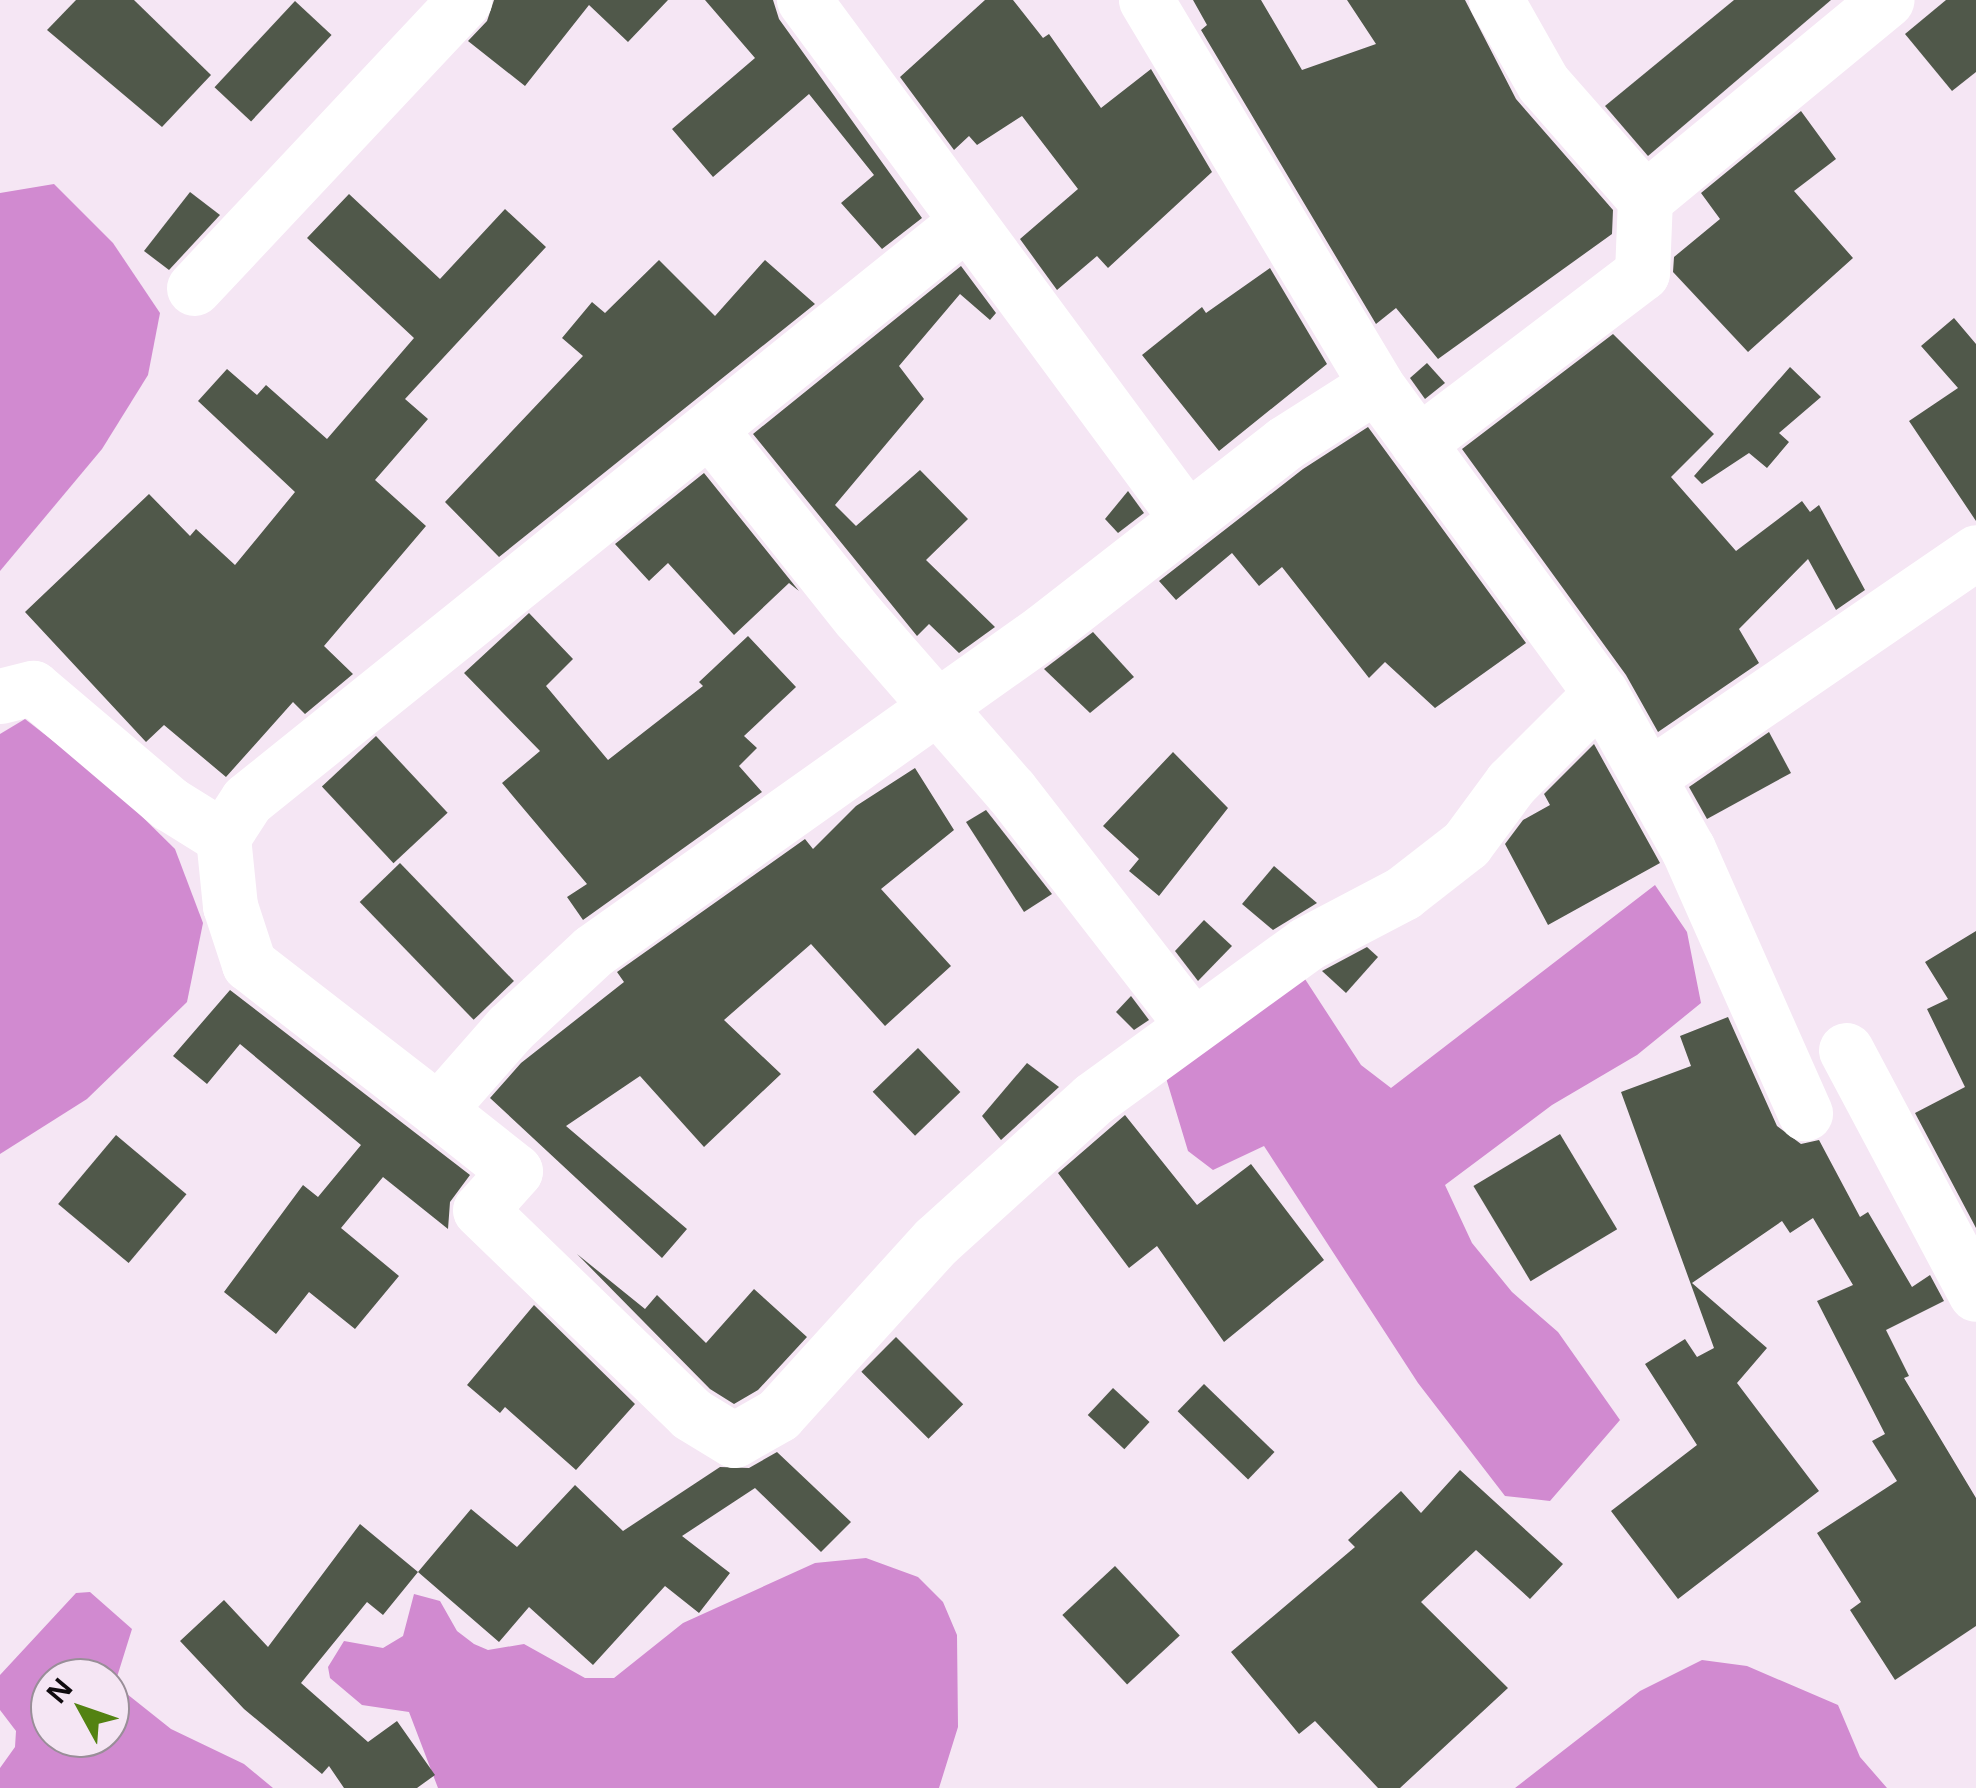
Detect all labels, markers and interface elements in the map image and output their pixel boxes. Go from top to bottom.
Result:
north arrow [30,1658,130,1758]
text: N [37,1669,80,1711]

